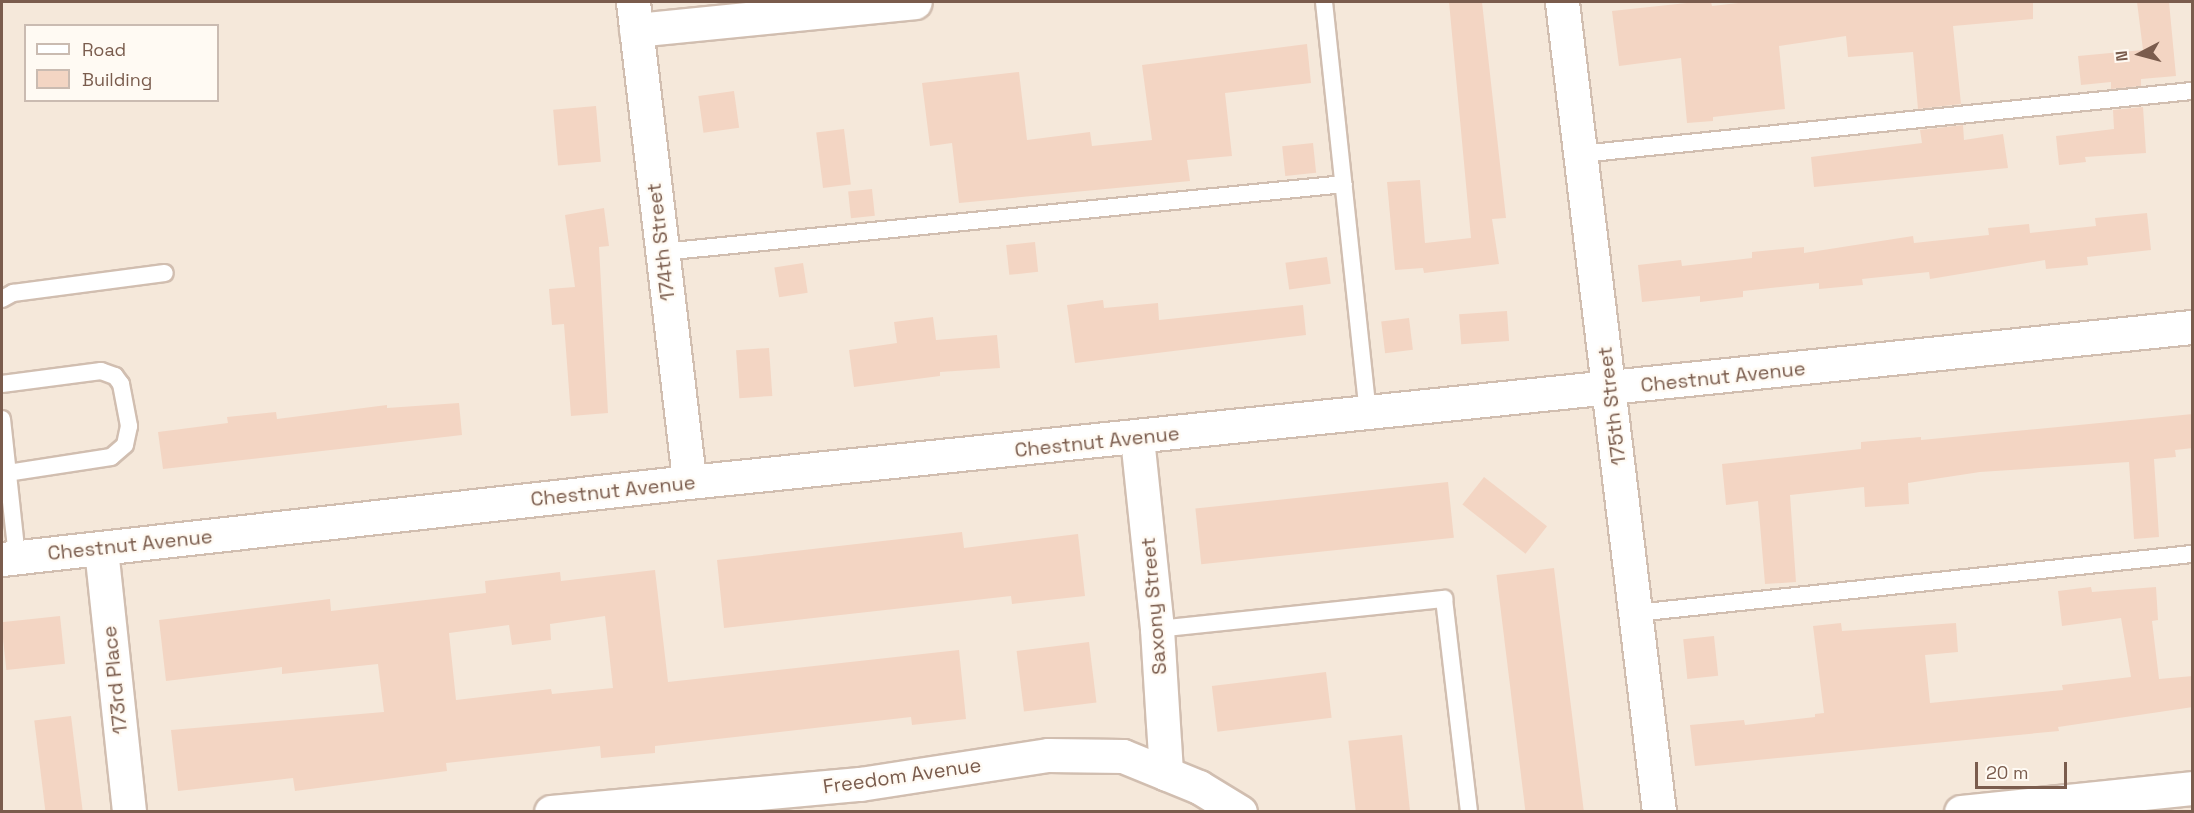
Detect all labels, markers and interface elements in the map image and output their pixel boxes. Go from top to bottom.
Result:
legend [24,24,219,102]
north arrow [2110,24,2170,84]
text: Road [82,38,126,61]
text: N [2111,50,2133,62]
text: Building [82,68,152,91]
street label: 174th Street [642,182,680,302]
street label: 175th Street [1593,345,1631,467]
street label: Chestnut Avenue [1639,356,1807,398]
street label: Chestnut Avenue [1013,421,1181,463]
street label: Chestnut Avenue [529,470,697,512]
street label: Chestnut Avenue [46,524,214,566]
street label: Saxony Street [1136,536,1172,676]
street label: 173rd Place [97,625,133,735]
scale bar [1978,750,2070,788]
street label: Freedom Avenue [821,753,983,799]
text: 20 m [1986,761,2029,784]

